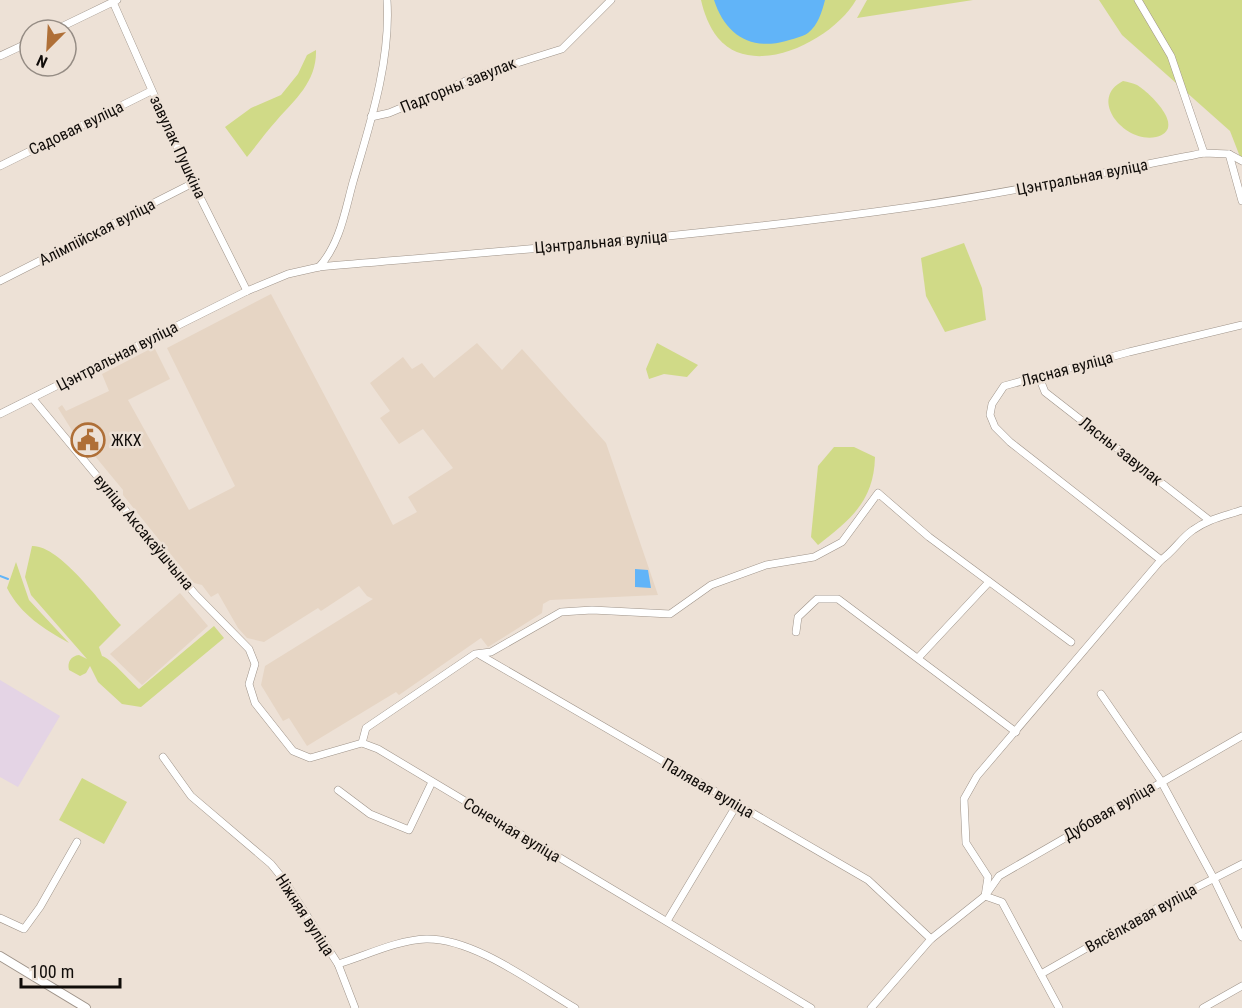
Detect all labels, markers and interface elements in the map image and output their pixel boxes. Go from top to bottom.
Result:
north arrow [18,18,78,78]
text: N [34,51,50,72]
street label: Падгорны завулак [397,53,519,117]
street label: завулак Пушкіна [146,93,210,201]
street label: Садовая вуліца [26,97,126,159]
street label: Цэнтральная вуліца [1015,155,1149,199]
street label: Алімпійская вуліца [36,195,158,269]
street label: Цэнтральная вуліца [534,227,668,257]
street label: Цэнтральная вуліца [53,317,181,395]
street label: Лясная вуліца [1019,348,1115,390]
street label: Лясны завулак [1076,413,1167,490]
public building icon: ЖКХ [70,422,106,458]
place label: ЖКХ [111,431,142,450]
street label: вуліца Аксакаўшчына [90,470,198,594]
street label: Палявая вуліца [659,754,757,822]
street label: Дубовая вуліца [1060,777,1158,845]
street label: Сонечная вуліца [460,794,564,866]
street label: Ніжняя вуліца [272,871,338,959]
street label: Вясёлкавая вуліца [1082,880,1200,956]
scale bar [21,951,120,989]
text: 100 m [30,961,74,982]

